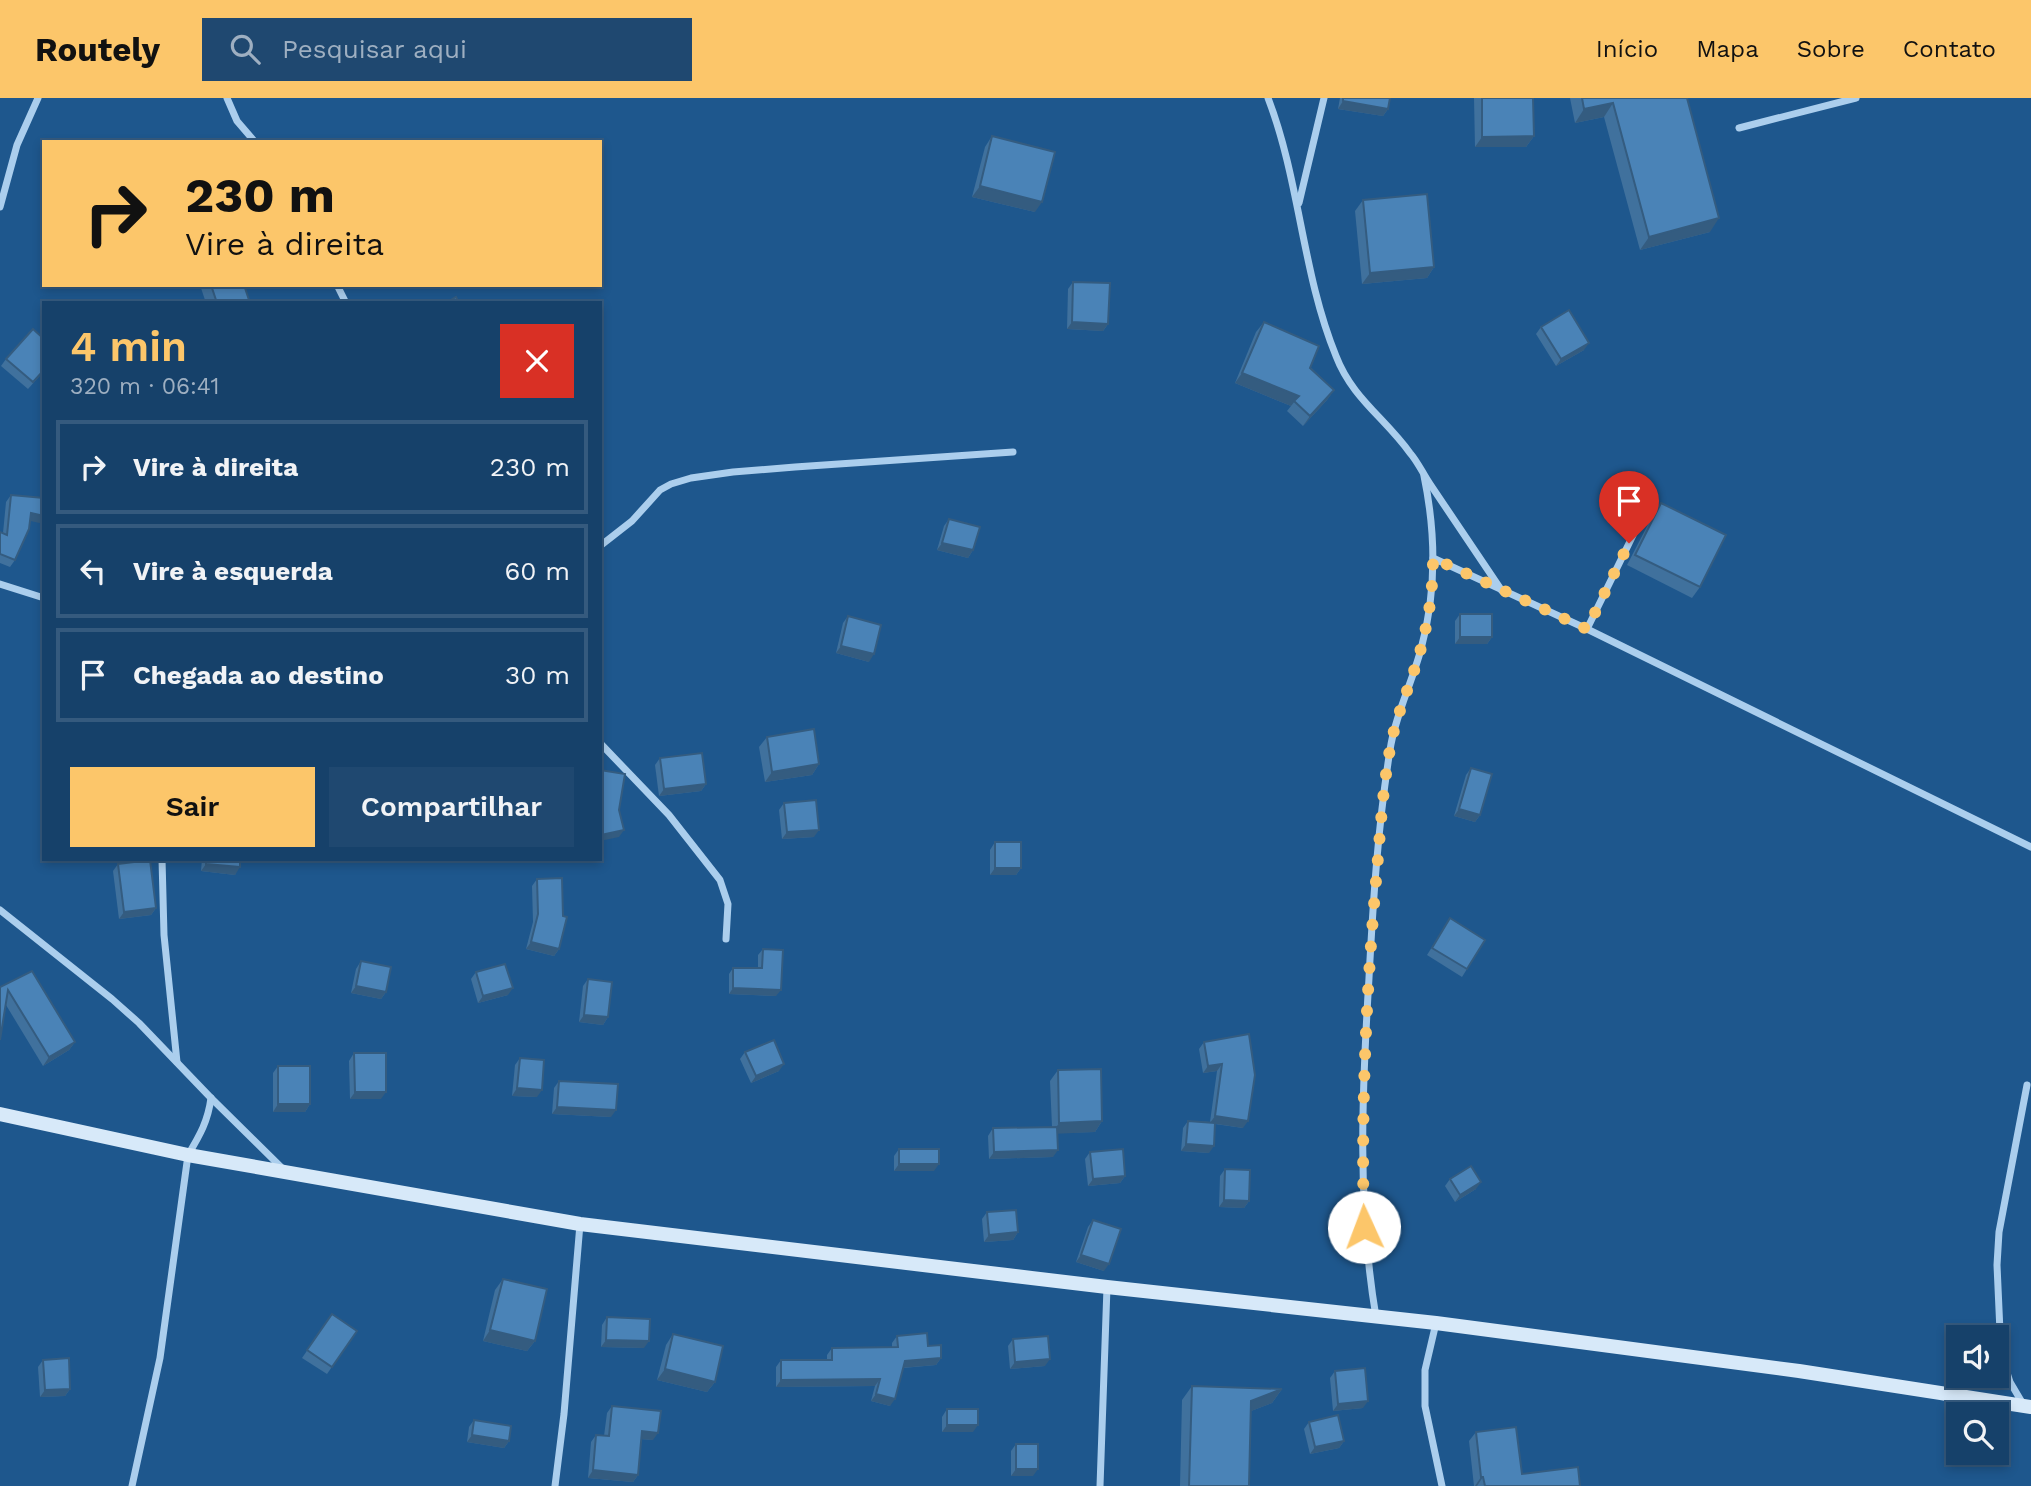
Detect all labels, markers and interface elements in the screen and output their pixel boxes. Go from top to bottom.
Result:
search box [202,18,692,81]
text: Routely [35,30,160,69]
icon: search [226,30,264,68]
text: Pesquisar aqui [282,34,467,64]
text: Início [1596,35,1658,63]
text: Mapa [1696,35,1759,63]
text: Sobre [1797,35,1865,63]
text: Contato [1903,35,1996,63]
text: 230 m [185,166,335,224]
icon: right [70,168,161,259]
text: Vire à direita [185,225,384,263]
text: 4 min [70,322,187,371]
button: close [500,324,574,398]
text: 320 m · 06:41 [70,373,220,400]
icon: right [74,448,112,486]
text: Vire à direita [133,452,298,482]
text: 230 m [490,452,570,482]
pin [1599,471,1659,543]
icon: arrive [1610,482,1648,520]
icon: left [74,552,112,590]
text: Vire à esquerda [133,556,333,586]
text: 60 m [504,556,570,586]
icon: arrive [74,656,112,694]
text: Chegada ao destino [133,660,384,690]
text: 30 m [505,660,570,690]
button: Sair [70,767,315,847]
button: Compartilhar [329,767,574,847]
position arrow [1327,1190,1401,1264]
map controls [1946,1325,2009,1465]
button: sound [1946,1325,2009,1388]
button: search [1946,1402,2009,1465]

